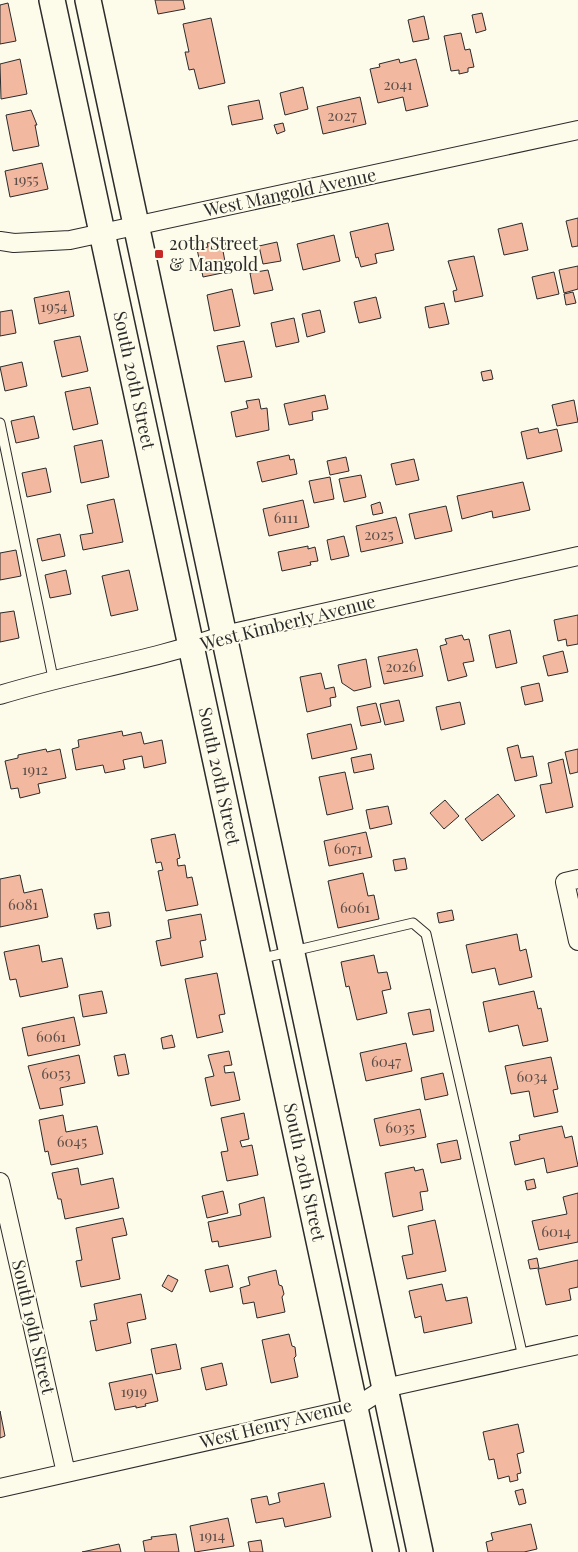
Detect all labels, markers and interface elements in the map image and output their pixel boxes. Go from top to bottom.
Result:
house number: 2041 [383,74,413,94]
house number: 2027 [327,105,357,125]
street label: West Mangold Avenue [200,162,378,222]
house number: 1955 [13,169,39,189]
place label: 20th Street & Mangold [169,231,259,276]
marker: 20th Street & Mangold [153,248,165,260]
house number: 1954 [41,296,67,316]
street label: South 20th Street [108,309,161,452]
house number: 6111 [274,507,299,527]
house number: 2025 [364,524,394,544]
street label: West Kimberly Avenue [197,589,378,656]
house number: 2026 [385,656,417,676]
street label: South 20th Street [193,705,247,848]
house number: 1912 [22,759,48,779]
house number: 6071 [334,838,363,858]
house number: 6081 [8,894,39,914]
house number: 6061 [340,897,370,917]
house number: 6061 [36,1026,66,1046]
house number: 6047 [371,1051,401,1071]
house number: 6053 [41,1063,71,1083]
house number: 6034 [517,1066,547,1086]
street label: South 20th Street [279,1101,332,1244]
house number: 6035 [385,1117,415,1137]
house number: 6045 [57,1131,87,1151]
house number: 6014 [541,1221,571,1241]
street label: South 19th Street [7,1257,61,1397]
house number: 1919 [121,1381,147,1401]
street label: West Henry Avenue [196,1393,354,1454]
house number: 1914 [199,1525,225,1545]

